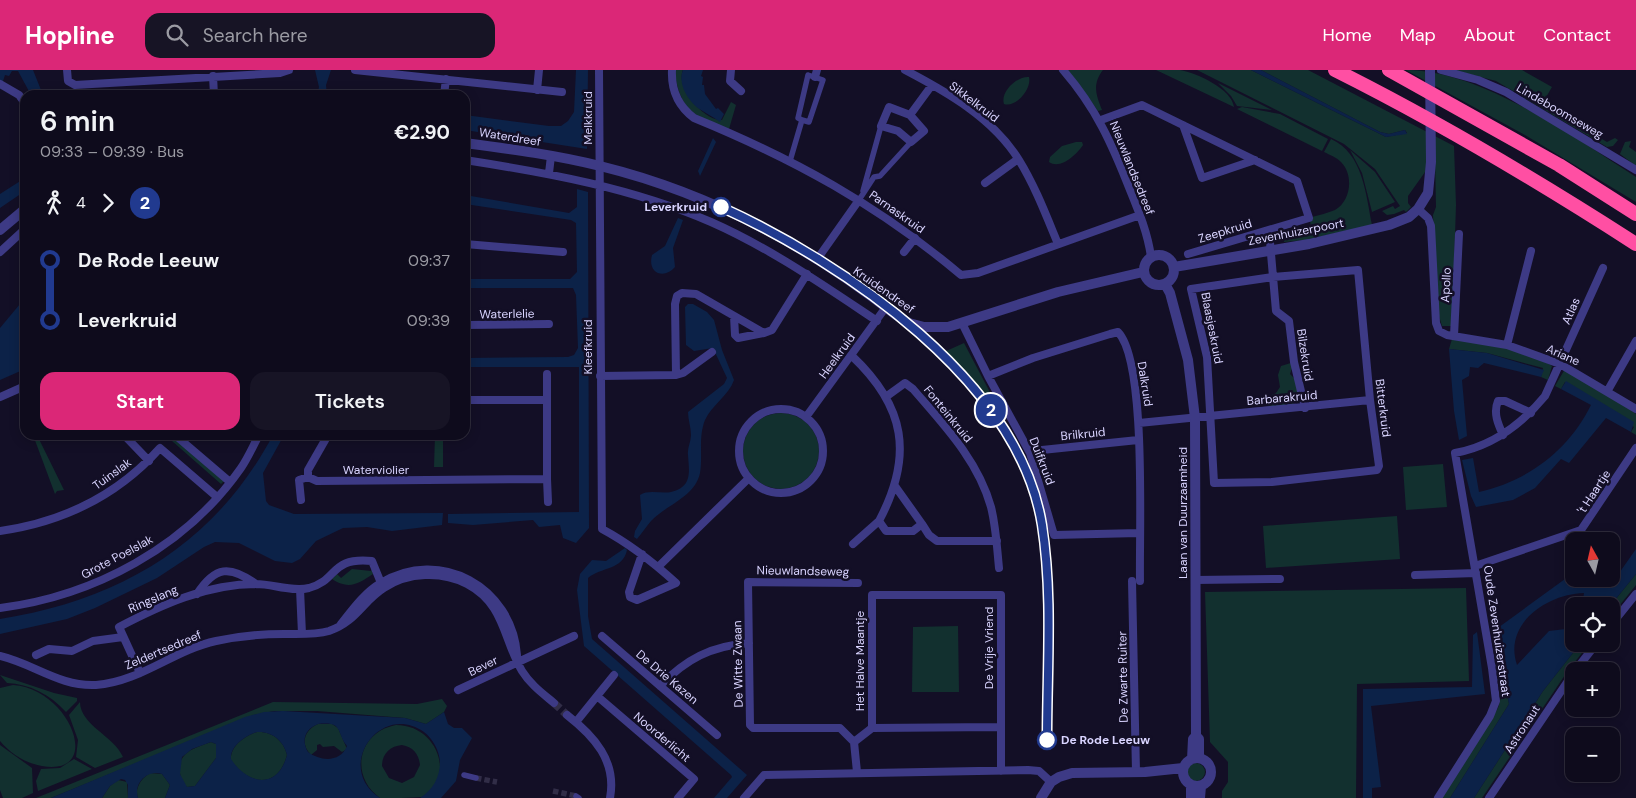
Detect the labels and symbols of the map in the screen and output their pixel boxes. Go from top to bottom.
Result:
street label: Sikkelkruid [946,78,1002,126]
street label: Lindeboomseweg [1514,80,1607,143]
street label: Melkkruid [580,91,596,145]
street label: Nieuwlandsedreef [1106,119,1158,217]
street label: Waterdreef [478,124,542,150]
street label: Parnaskruid [866,187,928,237]
marker: Leverkruid [711,197,731,217]
place label: Leverkruid [645,199,707,215]
street label: Zeepkruid [1196,215,1254,247]
street label: Zevenhuizerpoort [1247,215,1345,249]
street label: Kruidendreef [850,263,918,317]
street label: Apollo [1437,267,1455,303]
street label: Blaasjeskruid [1197,291,1227,365]
street label: Atlas [1558,295,1584,327]
street label: Waterlelie [479,306,535,322]
street label: Kleefkruid [580,319,596,375]
street label: Bilzekruid [1293,328,1317,382]
street label: Heelkruid [815,330,859,382]
street label: Ariane [1544,340,1583,370]
street label: Dalkruid [1134,360,1156,408]
street label: Bitterkruid [1372,378,1394,438]
street label: Fonteinkruid [920,382,976,446]
street label: Barbarakruid [1246,387,1318,409]
line badge: 2 [975,394,1007,426]
street label: Brilkruid [1060,424,1106,444]
street label: Duifkruid [1026,435,1058,487]
street label: Laan van Duurzaamheid [1175,447,1191,579]
street label: Tuinslak [89,455,135,493]
street label: Waterviolier [343,462,410,478]
street label: 't Haartje [1574,467,1614,517]
street label: Grote Poelslak [78,531,156,583]
north arrow [1565,532,1620,588]
street label: Nieuwlandseweg [757,562,850,580]
street label: Oude Zevenhuizerstraat [1480,564,1514,698]
street label: Ringslang [126,581,181,617]
street label: De Vrije Vriend [981,607,997,689]
street label: Het Halve Maantje [852,611,868,711]
street label: De Witte Zwaan [729,620,747,708]
street label: Zeldertsedreef [122,627,204,673]
street label: De Zwarte Ruiter [1114,630,1132,723]
street label: De Drie Kazen [633,646,701,708]
street label: Bever [466,652,501,680]
street label: Astronaut [1500,701,1544,756]
street label: Noorderlicht [630,709,694,766]
marker: De Rode Leeuw [1037,730,1057,750]
place label: De Rode Leeuw [1061,732,1150,748]

